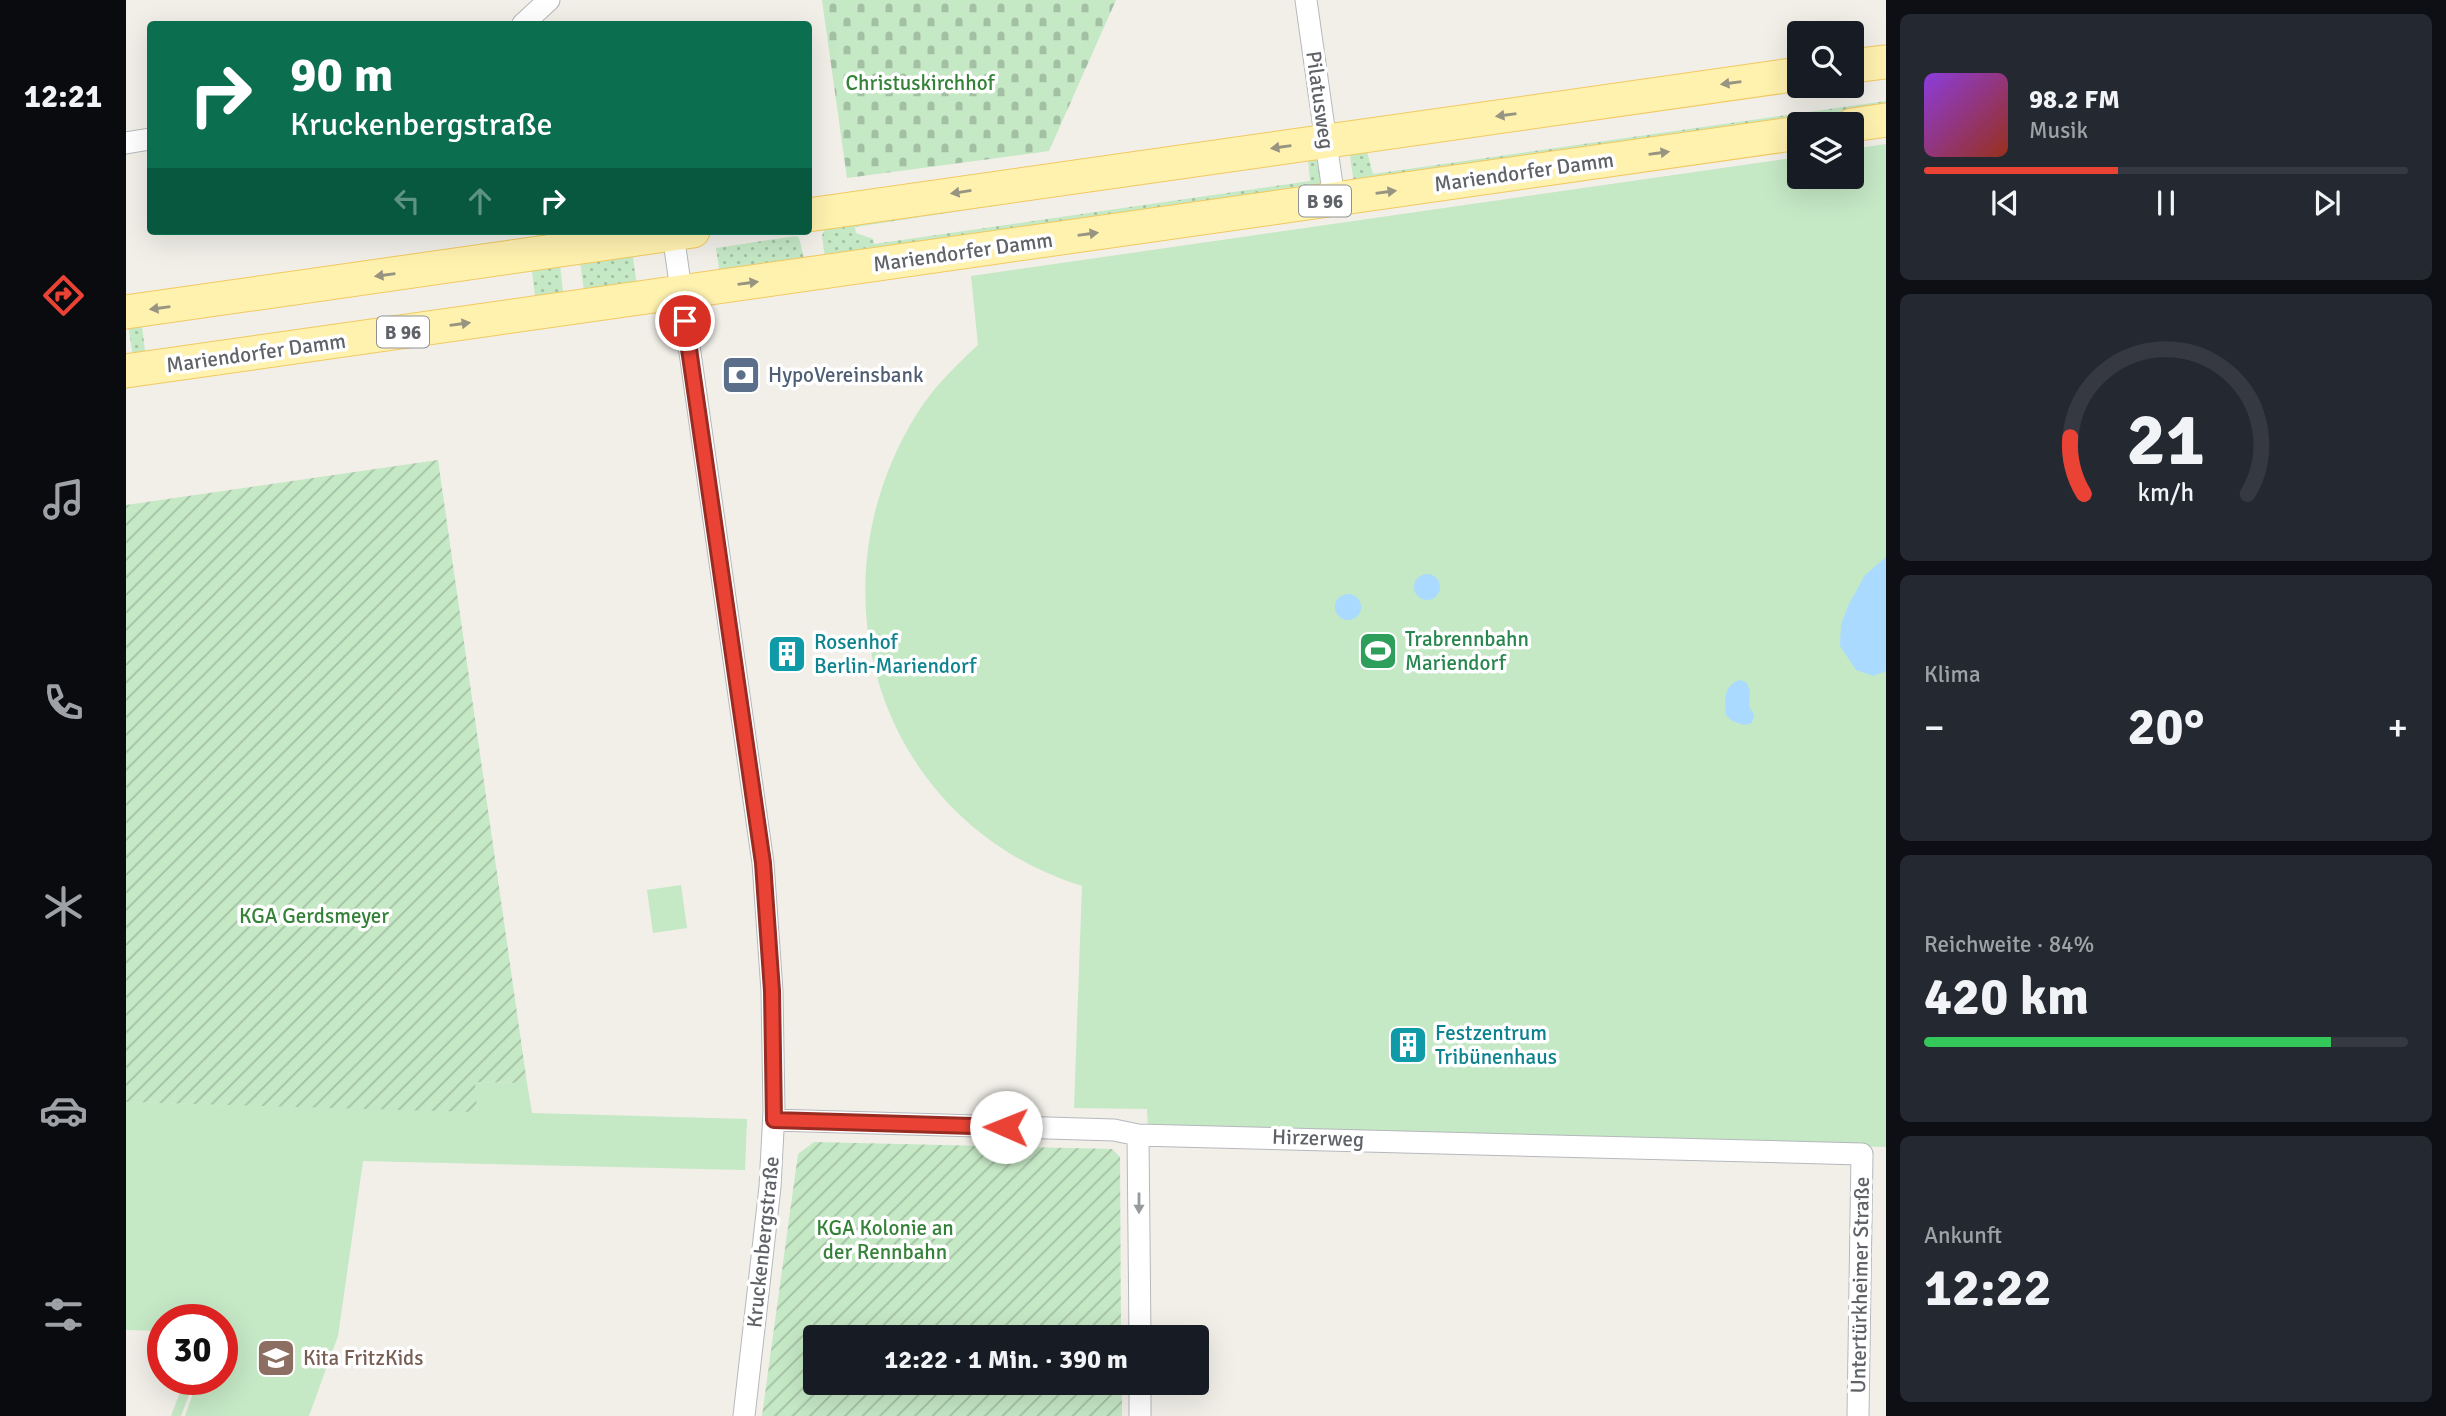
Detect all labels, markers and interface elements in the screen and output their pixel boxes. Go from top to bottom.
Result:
map controls [1787,21,1864,189]
button: search [1787,21,1864,98]
text: 90 m [290,45,393,105]
icon: right [175,49,266,140]
street label: Pilatusweg [1300,49,1340,151]
park label: Christuskirchhof [845,70,996,96]
text: 12:21 [24,77,102,116]
one-way arrow [1720,78,1742,89]
text: 98.2 FM [2029,84,2120,116]
text: Kruckenbergstraße [290,105,553,144]
one-way arrow [1495,110,1517,121]
button: layers [1787,112,1864,189]
text: Musik [2029,116,2088,145]
one-way arrow [1270,141,1292,152]
street label: Mariendorfer Damm [1433,147,1615,197]
one-way arrow [1648,147,1670,158]
icon: left [388,182,426,220]
icon: ahead [461,182,499,220]
icon: right [534,182,572,220]
icon: previous [1986,184,2024,222]
icon: pause [2147,184,2185,222]
icon: next [2308,184,2346,222]
road number: B 96 [1299,186,1351,216]
one-way arrow [1375,186,1397,197]
one-way arrow [950,187,972,198]
street label: Mariendorfer Damm [872,227,1054,277]
one-way arrow [1077,229,1099,240]
one-way arrow [374,270,396,281]
icon: directions [39,271,88,320]
one-way arrow [737,278,759,289]
pin [655,291,715,351]
one-way arrow [149,302,171,313]
icon: arrive [666,302,704,340]
road number: B 96 [377,316,429,348]
one-way arrow [449,318,471,329]
street label: Mariendorfer Damm [165,328,347,378]
bank icon: HypoVereinsbank [720,354,762,396]
place label: HypoVereinsbank [768,362,924,388]
text: 21 [2127,396,2205,485]
icon: music [39,475,88,524]
text: km/h [2138,476,2194,507]
place label: Trabrennbahn Mariendorf [1405,626,1529,676]
place label: Rosenhof Berlin-Mariendorf [814,629,977,679]
sports icon: Trabrennbahn Mariendorf [1357,630,1399,672]
building icon: Rosenhof Berlin-Mariendorf [766,633,808,675]
text: Klima [1924,660,1981,689]
icon: phone [39,678,88,727]
text: 20° [2128,695,2204,759]
text: − [1924,704,1945,751]
text: + [2387,704,2408,751]
icon: climate [39,882,88,931]
park label: KGA Gerdsmeyer [239,903,389,929]
text: Reichweite · 84% [1924,930,2094,959]
text: 420 km [1924,965,2089,1029]
place label: Festzentrum Tribünenhaus [1435,1020,1557,1070]
building icon: Festzentrum Tribünenhaus [1387,1024,1429,1066]
icon: car [39,1086,88,1135]
position arrow [969,1090,1043,1164]
street label: Hirzerweg [1272,1123,1364,1153]
street label: Kruckenbergstraße [741,1155,785,1329]
street label: Untertürkheimer Straße [1845,1176,1875,1394]
one-way arrow [1133,1192,1145,1214]
park label: KGA Kolonie an der Rennbahn [816,1215,954,1265]
text: Ankunft [1924,1221,2002,1250]
text: 12:22 [1924,1256,2052,1320]
icon: filters [39,1290,88,1339]
speed limit sign: 30 [147,1304,238,1395]
school or university icon: Kita FritzKids [255,1337,297,1379]
text: 12:22 · 1 Min. · 390 m [884,1344,1128,1376]
place label: Kita FritzKids [303,1345,423,1371]

